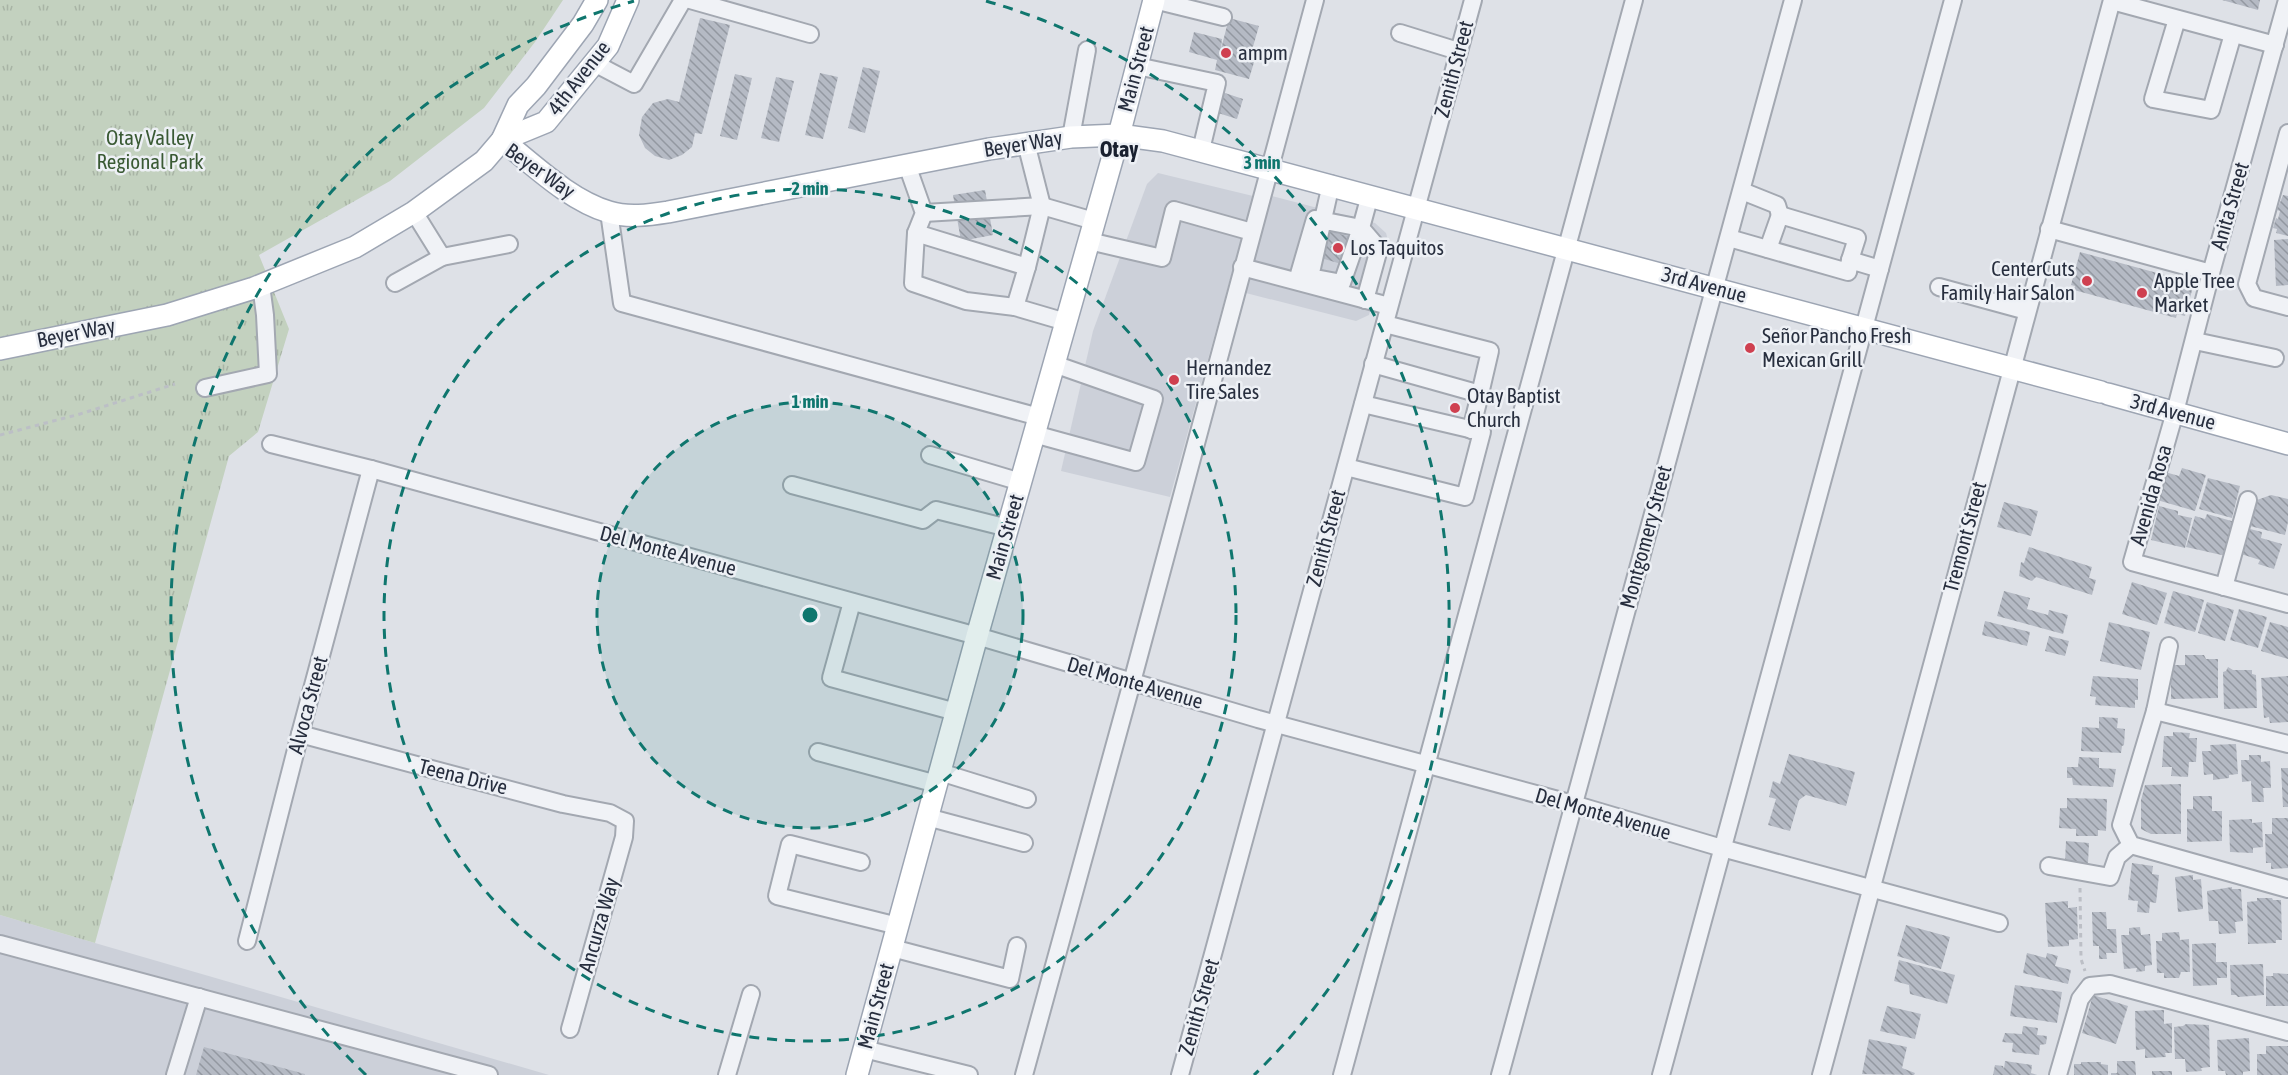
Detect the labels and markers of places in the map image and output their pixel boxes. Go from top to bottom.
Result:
place label: ampm [1238,40,1288,64]
marker: ampm [1219,46,1233,60]
place label: Los Taquitos [1350,235,1444,259]
marker: Los Taquitos [1331,241,1345,255]
place label: CenterCuts Family Hair Salon [1940,256,2075,304]
place label: Apple Tree Market [2154,268,2235,316]
marker: CenterCuts Family Hair Salon [2080,274,2094,288]
marker: Apple Tree Market [2135,286,2149,300]
place label: Señor Pancho Fresh Mexican Grill [1762,323,1911,371]
marker: Señor Pancho Fresh Mexican Grill [1743,341,1757,355]
place label: Hernandez Tire Sales [1186,355,1272,403]
marker: Hernandez Tire Sales [1167,373,1181,387]
place label: Otay Baptist Church [1467,383,1561,431]
marker: Otay Baptist Church [1448,401,1462,415]
centre of rings [800,605,820,625]

